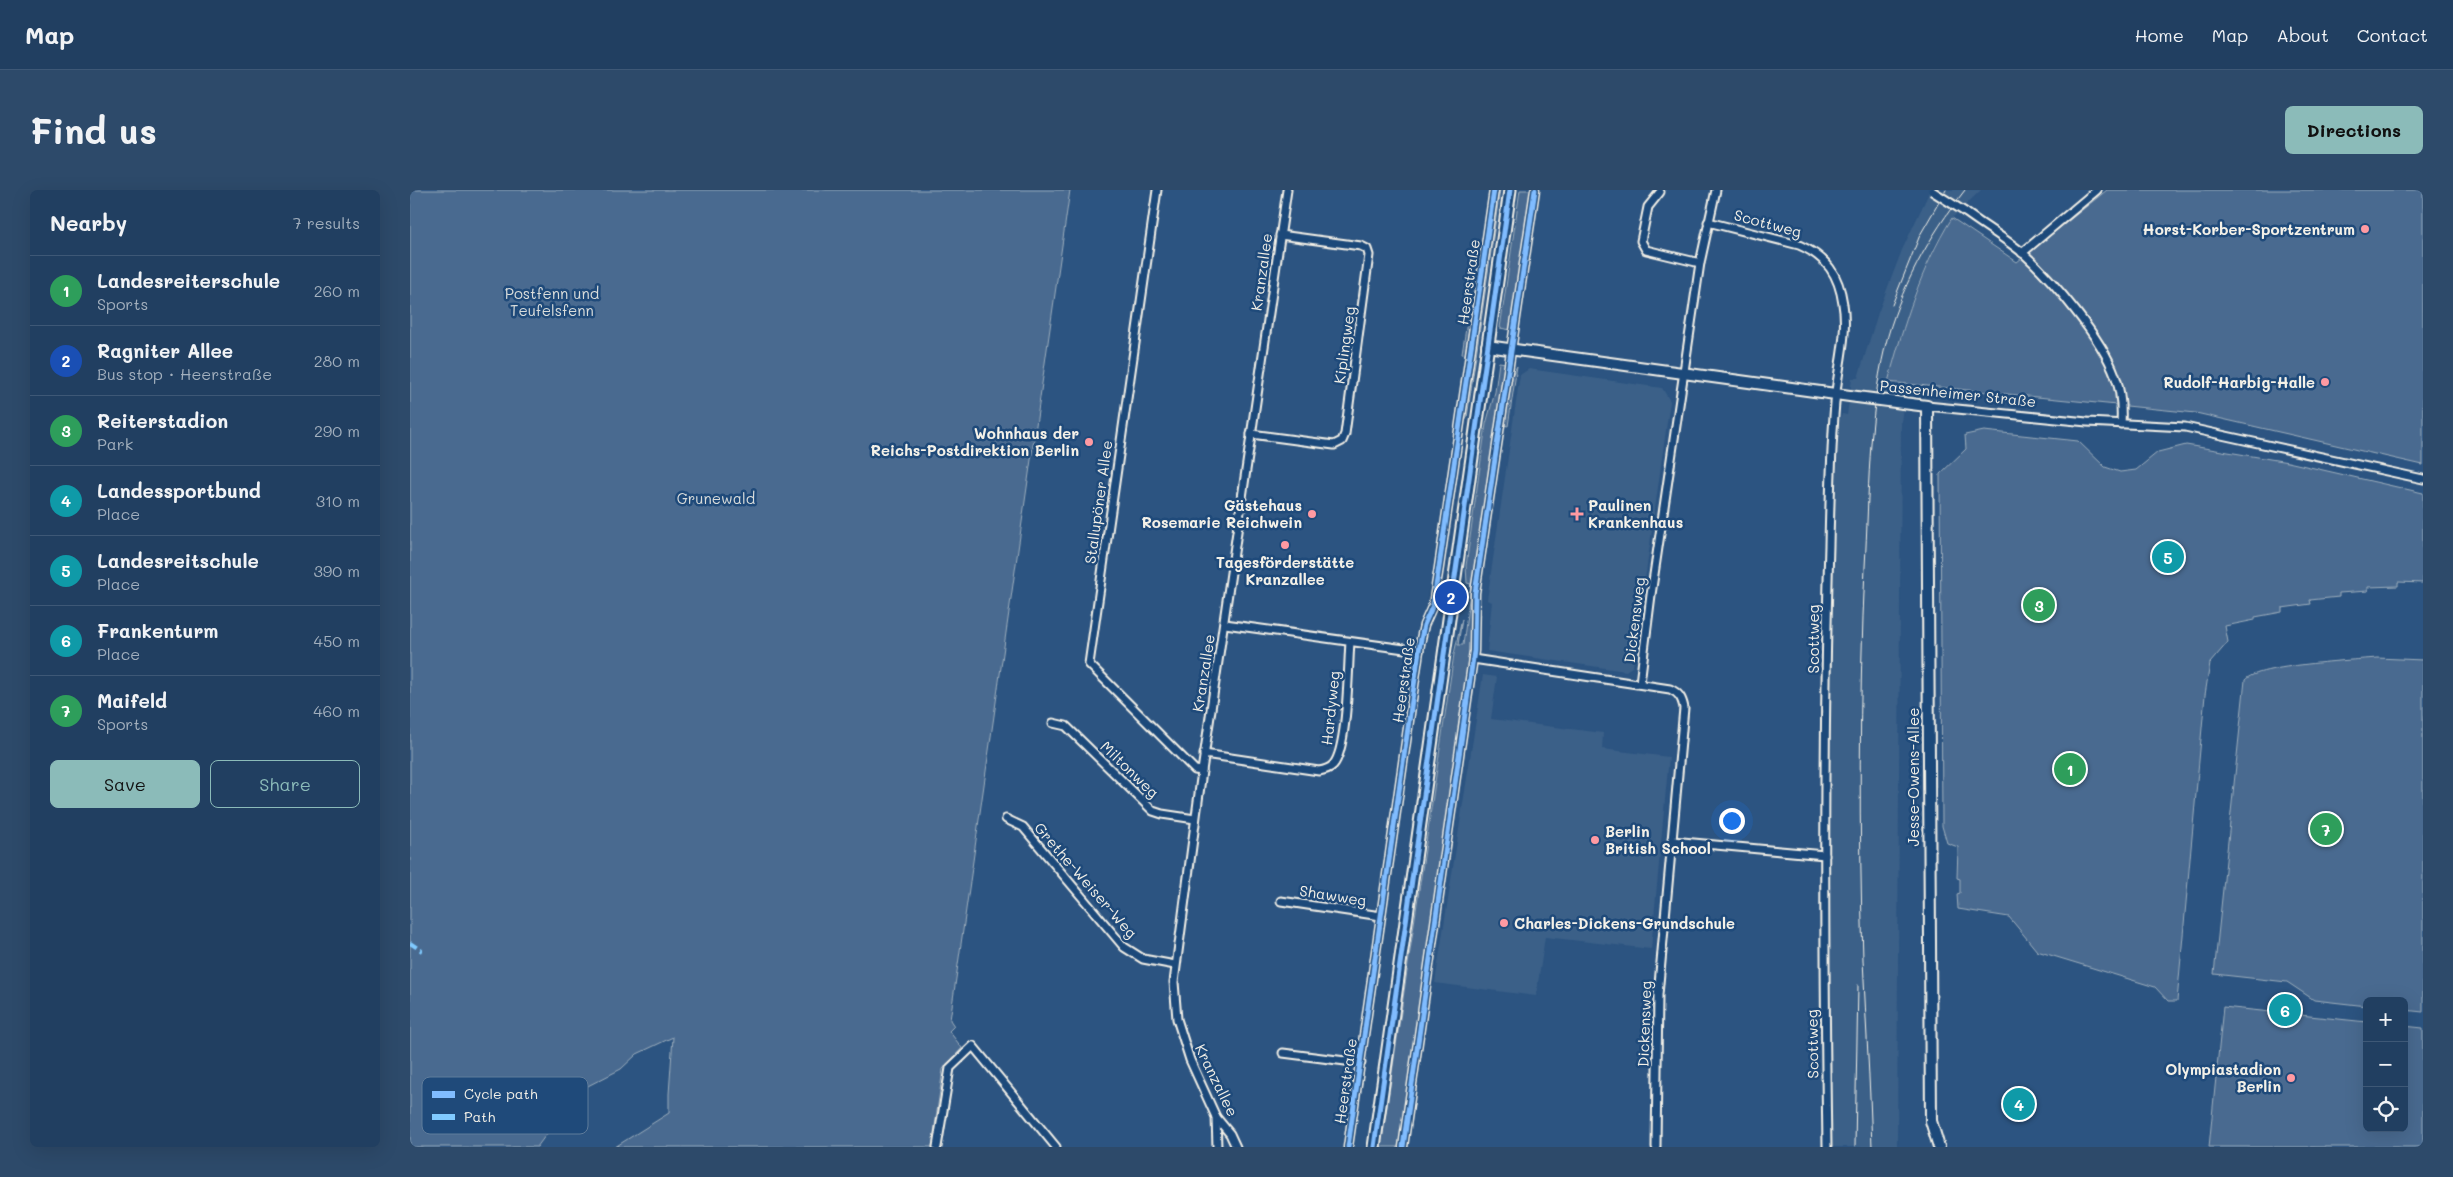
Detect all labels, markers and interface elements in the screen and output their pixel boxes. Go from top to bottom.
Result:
text: Map [25,19,74,50]
text: Home [2135,23,2184,47]
text: Map [2212,23,2248,47]
text: About [2276,23,2329,47]
text: Contact [2357,23,2428,47]
button: Directions [2285,106,2423,154]
text: Find us [30,107,157,153]
street label: Scottweg [1732,204,1804,242]
text: Nearby [50,209,127,236]
text: 7 results [293,212,360,233]
place label: Horst-Korber-Sportzentrum [2143,219,2355,239]
marker: Horst-Korber-Sportzentrum [2359,223,2371,235]
street label: Kranzallee [1246,232,1276,312]
street label: Heerstraße [1452,238,1484,326]
text: Landesreiterschule [97,268,280,293]
text: 1 [62,280,70,301]
text: 260 m [314,280,360,301]
park label: Postfenn und Teufelsfenn [505,283,599,320]
text: Sports [97,293,148,314]
street label: Kiplingweg [1329,305,1359,385]
text: Ragniter Allee [97,338,233,363]
text: 2 [62,350,70,371]
text: 280 m [314,350,360,371]
text: Bus stop · Heerstraße [97,363,272,384]
place label: Rudolf-Harbig-Halle [2163,372,2315,392]
street label: Passenheimer Straße [1879,375,2037,411]
marker: Rudolf-Harbig-Halle [2319,376,2331,388]
text: Reiterstadion [97,408,228,433]
text: 3 [61,420,71,441]
text: 290 m [314,420,360,441]
place label: Wohnhaus der Reichs-Postdirektion Berlin [871,423,1079,460]
text: Park [97,433,133,454]
marker: Wohnhaus der Reichs-Postdirektion Berlin [1083,436,1095,448]
street label: Stallupöner Allee [1079,439,1117,565]
text: Landessportbund [97,478,261,503]
park label: Grunewald [677,488,755,508]
text: 4 [61,490,71,511]
text: 310 m [316,490,360,511]
place label: Gästehaus Rosemarie Reichwein [1141,495,1302,532]
place label: Paulinen Krankenhaus [1588,495,1683,532]
text: Place [97,503,140,524]
marker: Paulinen Krankenhaus [1570,507,1584,521]
marker: Gästehaus Rosemarie Reichwein [1306,508,1318,520]
pin: 5 [2152,538,2184,576]
marker: Tagesförderstätte Kranzallee [1279,539,1291,551]
text: Landesreitschule [97,548,259,573]
place label: Tagesförderstätte Kranzallee [1216,552,1354,589]
text: 5 [61,560,71,581]
text: 390 m [313,560,360,581]
text: Place [97,573,140,594]
street label: Dickensweg [1619,576,1649,664]
pin: 2 [1435,578,1467,616]
pin: 3 [2023,586,2055,624]
street label: Scottweg [1803,604,1823,674]
text: Frankenturm [97,618,218,643]
text: 6 [61,630,71,651]
text: 450 m [314,630,360,651]
street label: Kranzallee [1187,633,1219,713]
street label: Heerstraße [1387,636,1419,724]
text: Place [97,643,140,664]
street label: Hardyweg [1316,670,1344,746]
text: Maifeld [97,688,167,713]
text: 7 [62,700,70,721]
text: 460 m [313,700,360,721]
street label: Jesse-Owens-Allee [1903,708,1923,846]
text: Sports [97,713,148,734]
street label: Miltonweg [1097,736,1164,802]
pin: 1 [2054,750,2086,788]
button: Save [50,760,200,808]
button: Share [210,760,360,808]
your location [1719,808,1745,834]
pin: 7 [2310,810,2342,848]
street label: Grethe-Weiser-Weg [1030,818,1142,942]
place label: Berlin British School [1605,821,1711,858]
marker: Berlin British School [1589,834,1601,846]
street label: Shawweg [1298,880,1368,910]
place label: Charles-Dickens-Grundschule [1514,913,1735,933]
marker: Charles-Dickens-Grundschule [1498,917,1510,929]
street label: Dickensweg [1633,980,1656,1067]
pin: 6 [2269,991,2301,1029]
map controls [2363,997,2408,1132]
button: + [2363,997,2408,1042]
street label: Scottweg [1801,1009,1823,1079]
street label: Heerstraße [1329,1037,1361,1125]
street label: Kranzallee [1191,1041,1243,1119]
button: − [2363,1042,2408,1087]
place label: Olympiastadion Berlin [2165,1059,2281,1096]
marker: Olympiastadion Berlin [2285,1072,2297,1084]
legend [422,1077,588,1134]
text: Cycle path [464,1084,538,1103]
pin: 4 [2003,1085,2035,1123]
button: locate [2363,1087,2408,1132]
text: Path [464,1107,495,1126]

